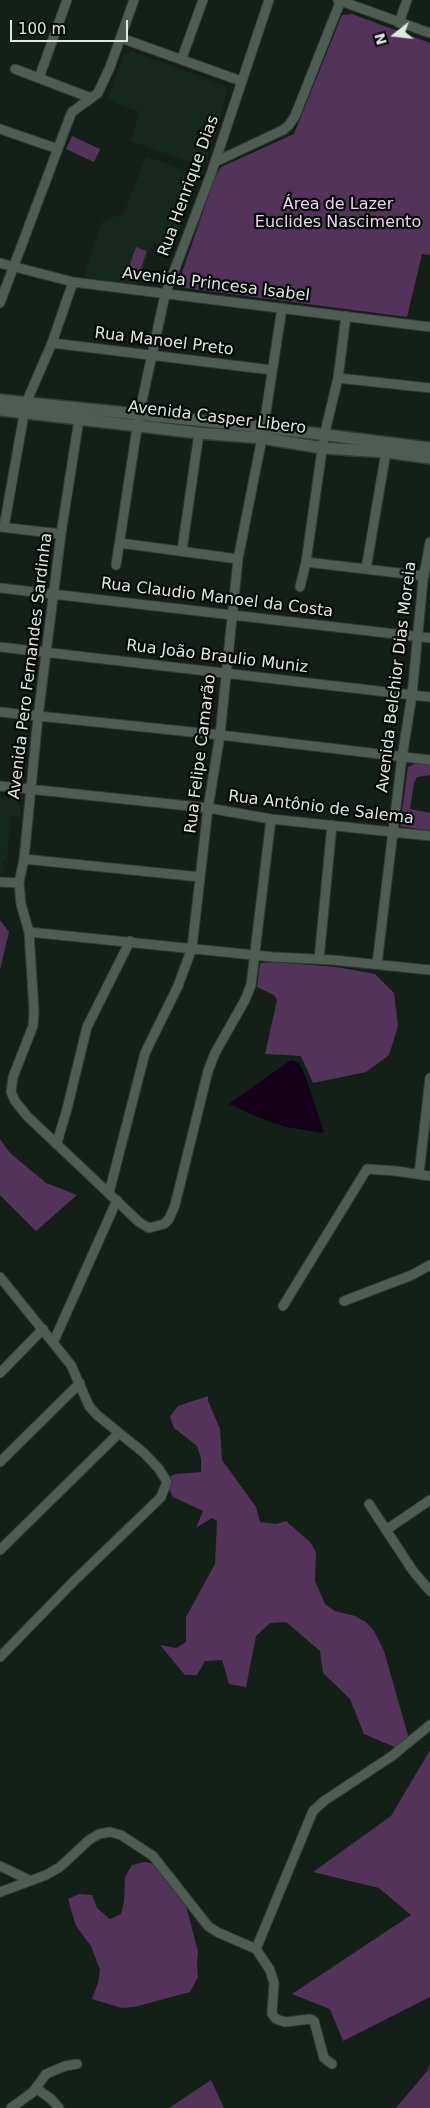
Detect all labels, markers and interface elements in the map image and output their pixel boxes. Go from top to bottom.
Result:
scale bar [12,10,130,42]
north arrow [370,10,420,60]
text: 100 m [18,20,66,38]
text: N [371,31,390,47]
street label: Rua Henrique Dias [155,113,223,259]
park label: Área de Lazer Euclides Nascimento [255,195,421,233]
street label: Avenida Princesa Isabel [121,264,311,306]
street label: Rua Manoel Preto [93,324,235,360]
street label: Avenida Casper Libero [127,398,307,438]
street label: Avenida Pero Fernandes Sardinha [5,532,57,800]
street label: Avenida Belchior Dias Moreia [373,560,421,794]
street label: Rua Claudio Manoel da Costa [100,574,334,622]
street label: Rua João Braulio Muniz [125,636,309,678]
street label: Rua Felipe Camarão [182,673,220,835]
street label: Rua Antônio de Salema [227,787,415,829]

